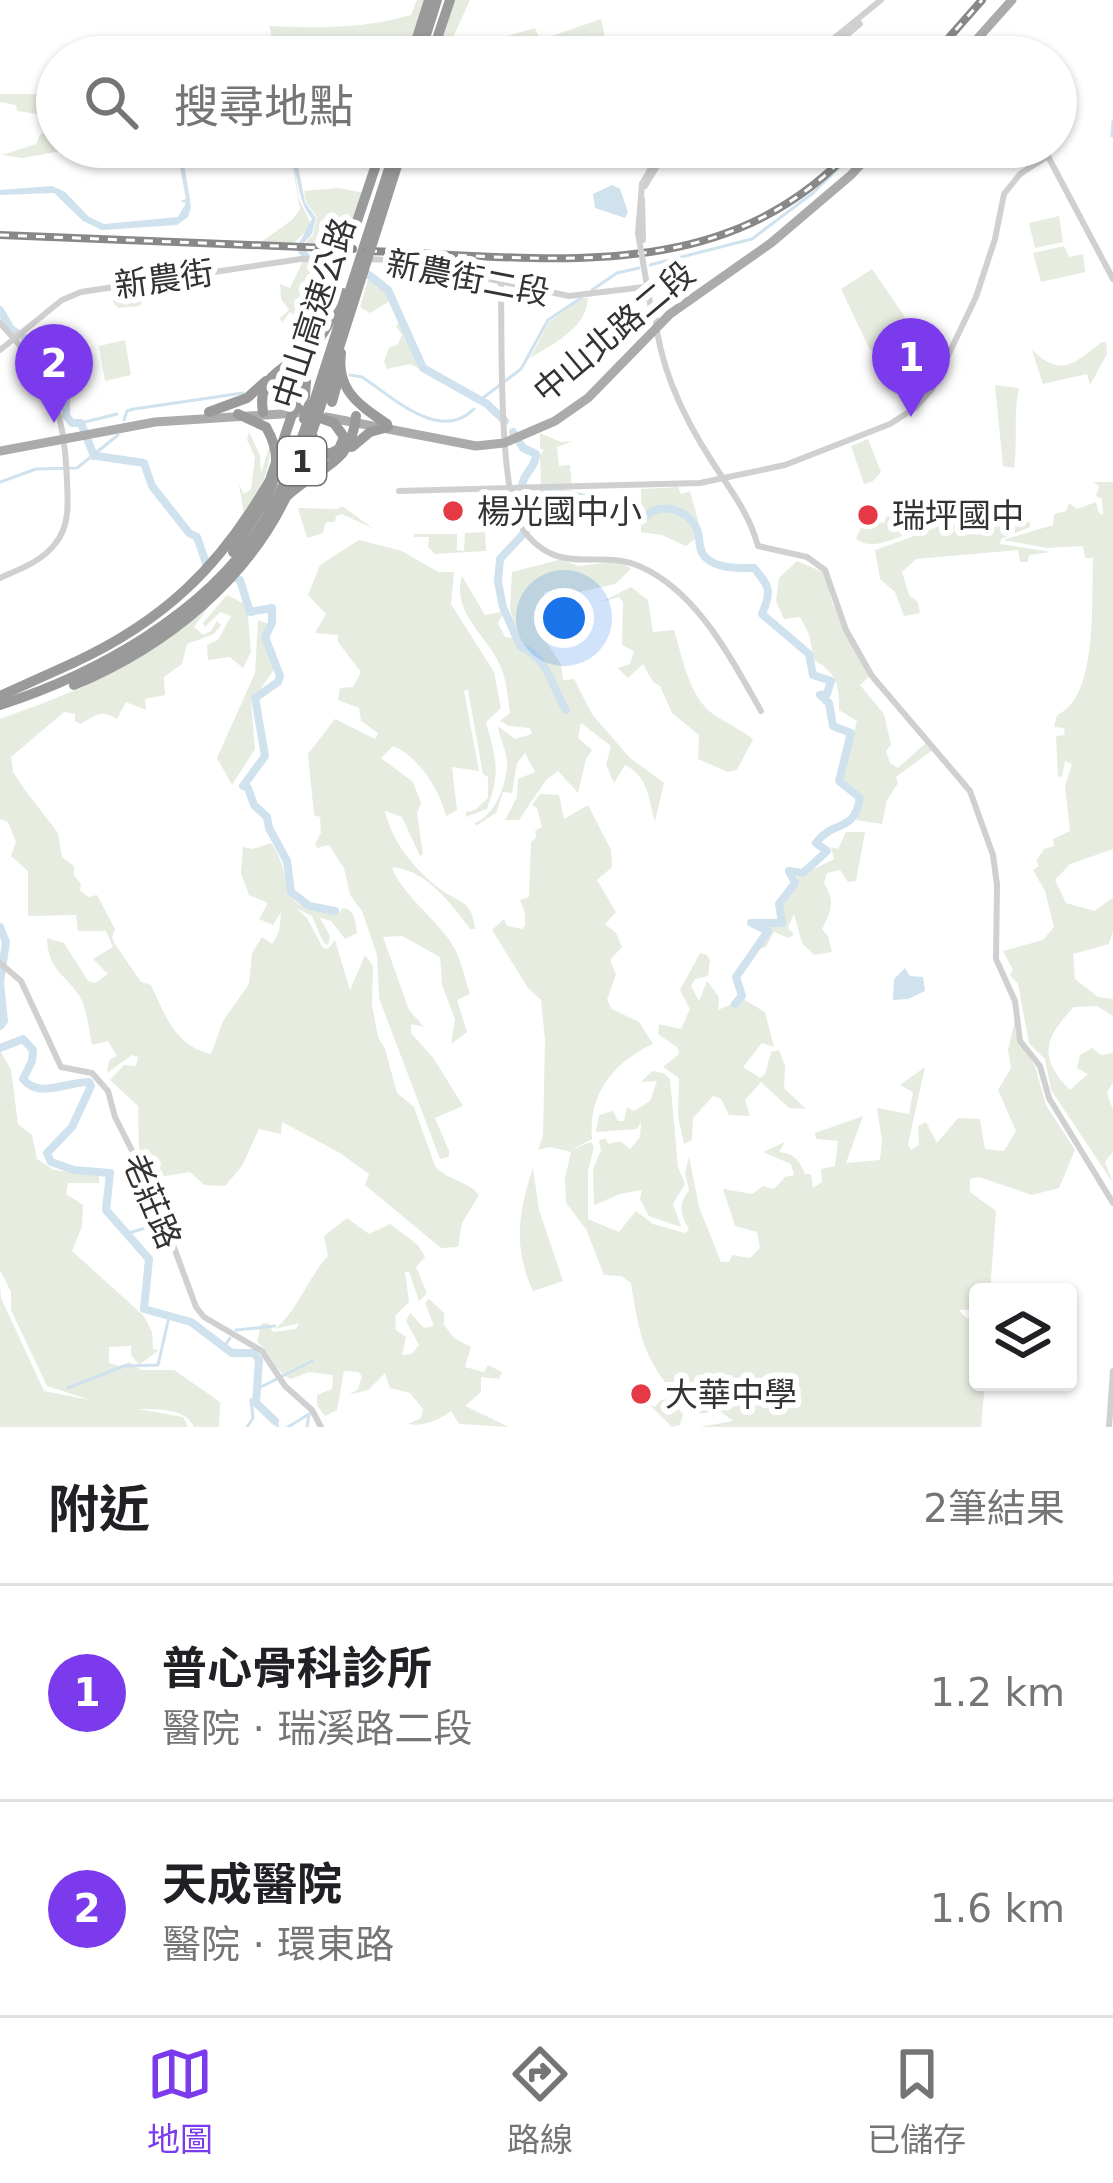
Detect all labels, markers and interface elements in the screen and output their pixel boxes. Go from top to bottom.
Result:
search box [36,36,1077,168]
icon: search [78,69,144,135]
text: 搜尋地點 [174,80,354,133]
street label: 中山高速公路 [265,213,363,413]
street label: 新農街二段 [383,243,553,313]
street label: 新農街 [112,253,216,305]
street label: 中山北路二段 [526,253,702,411]
pin: 1 [872,318,950,417]
pin: 2 [15,324,93,423]
road number: 1 [278,437,326,485]
place label: 楊光國中小 [477,492,642,531]
place label: 瑞坪國中 [892,496,1024,535]
marker: 楊光國中小 [440,498,466,524]
marker: 瑞坪國中 [855,502,881,528]
your location [534,588,594,648]
street label: 老莊路 [115,1148,189,1254]
map controls [969,1283,1077,1391]
button: layers [969,1283,1077,1391]
place label: 大華中學 [665,1375,797,1414]
marker: 大華中學 [628,1381,654,1407]
text: 附近 [48,1480,150,1539]
text: 2筆結果 [923,1486,1065,1531]
text: 普心骨科診所 [162,1642,432,1695]
text: 1 [73,1670,101,1715]
text: 1.2 km [930,1670,1065,1715]
text: 醫院 · 瑞溪路二段 [162,1706,472,1751]
text: 天成醫院 [162,1858,342,1911]
text: 2 [73,1886,101,1931]
text: 1.6 km [930,1886,1065,1931]
text: 醫院 · 環東路 [162,1922,394,1967]
tab: 地圖 [147,2041,213,2161]
tab: 路線 [507,2041,573,2161]
tab: 已儲存 [867,2041,966,2161]

